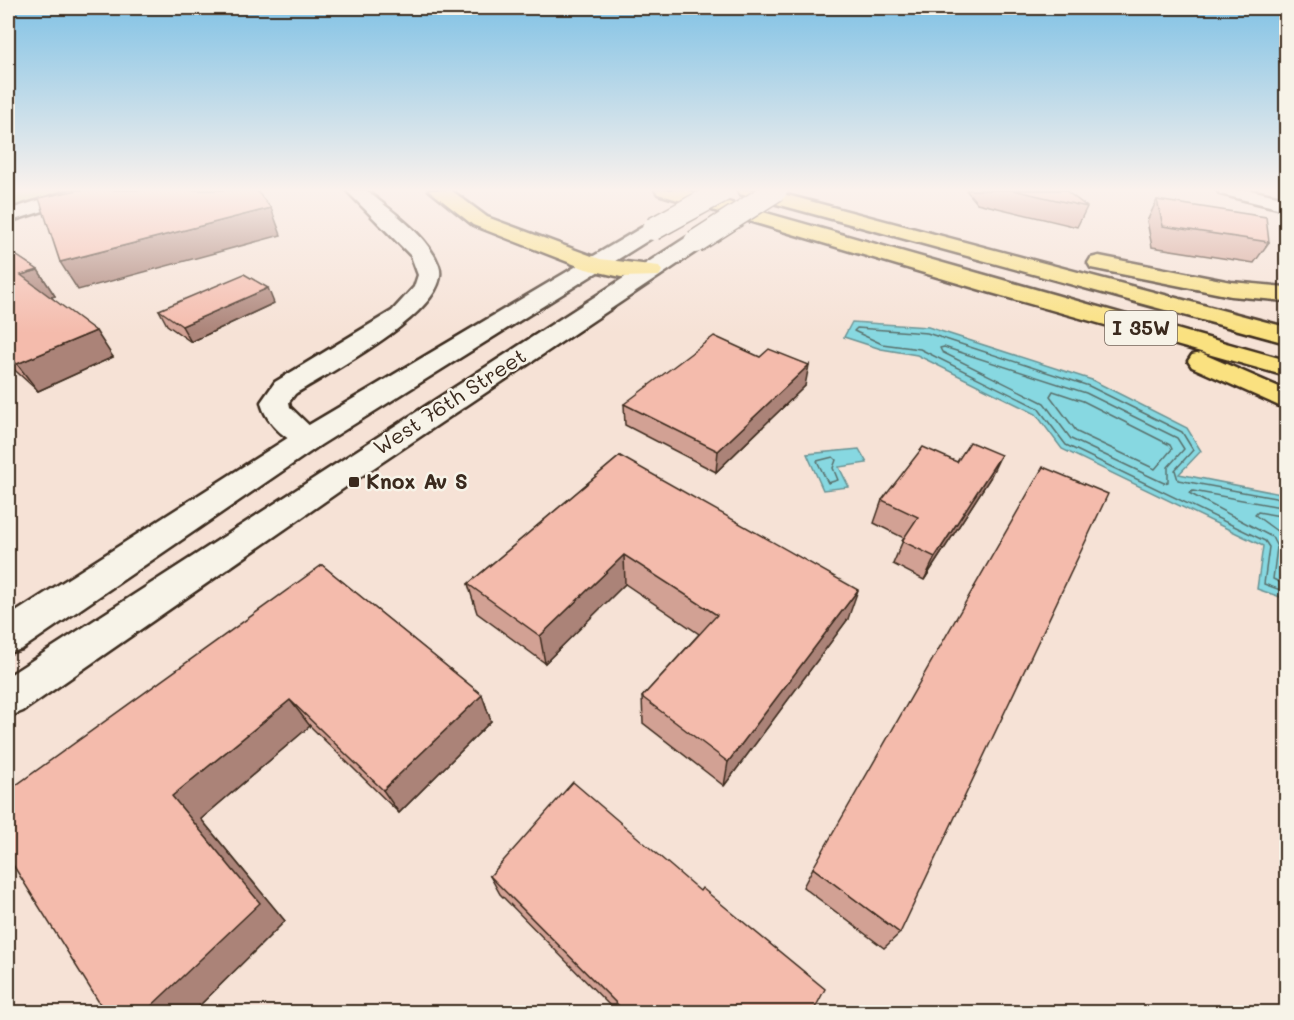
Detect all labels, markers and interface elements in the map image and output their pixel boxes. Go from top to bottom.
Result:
road number: I 35W [1105,311,1177,345]
street label: West 76th Street [368,341,531,460]
place label: Knox Av S [366,467,468,494]
marker: Knox Av S [347,475,361,489]

